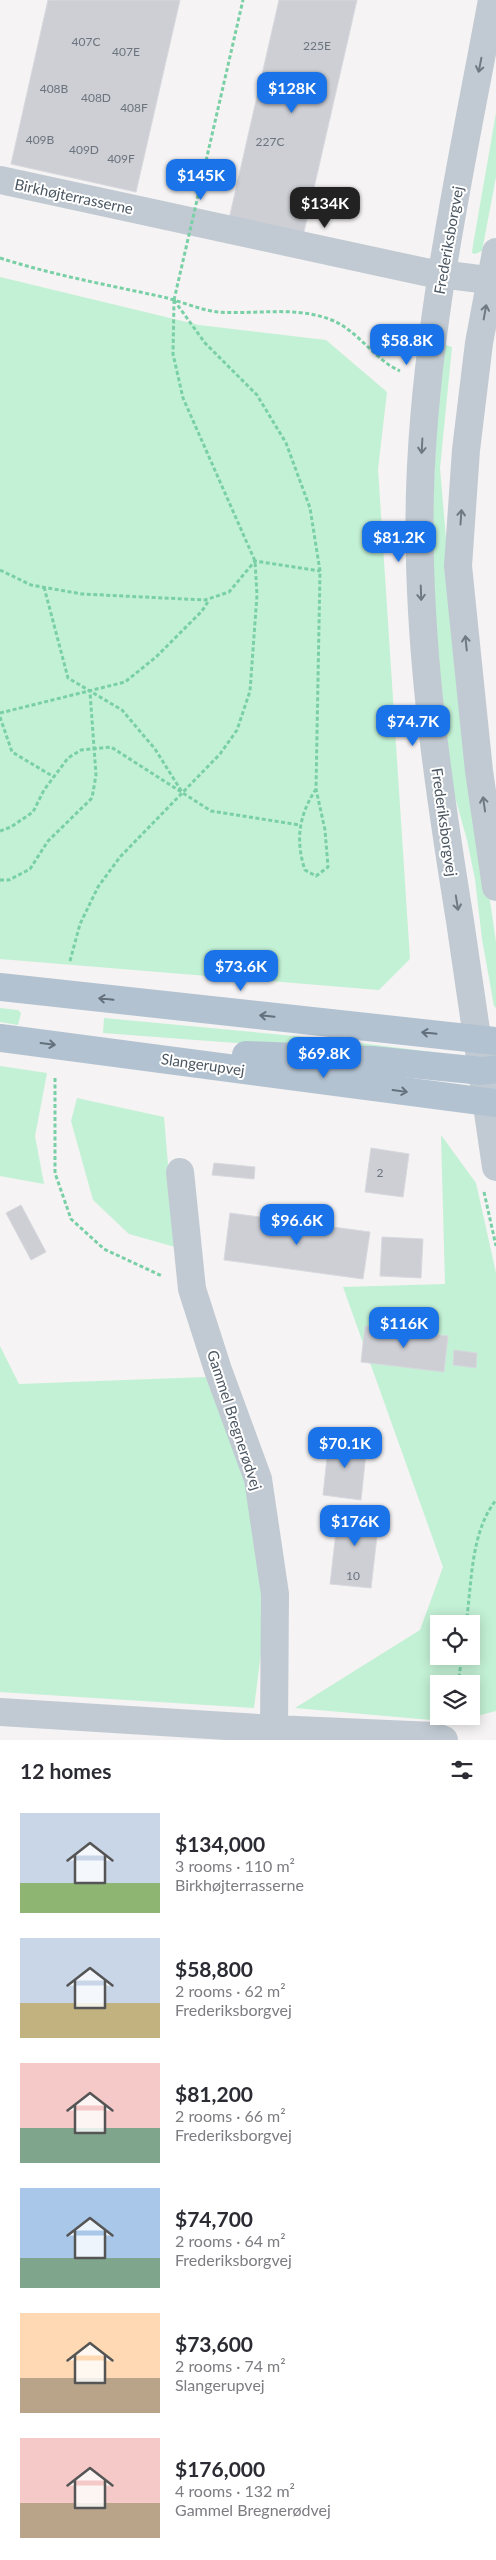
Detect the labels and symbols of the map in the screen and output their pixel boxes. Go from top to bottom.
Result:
house number: 407C [72,34,100,49]
house number: 225E [303,38,331,53]
house number: 407E [112,44,140,59]
one-way arrow [475,56,484,72]
pin: $128K [257,72,327,114]
house number: 408B [40,81,69,96]
house number: 408D [81,90,111,105]
house number: 408F [120,100,148,115]
house number: 409B [26,132,55,147]
house number: 227C [256,134,284,149]
house number: 409D [69,142,99,157]
house number: 409F [107,151,135,166]
pin: $145K [166,158,236,201]
street label: Birkhøjterrasserne [13,175,135,217]
street label: Frederiksborgvej [430,185,466,295]
pin: $134K [290,186,360,229]
one-way arrow [480,304,490,320]
pin: $58.8K [366,324,448,366]
one-way arrow [418,437,427,453]
one-way arrow [457,510,466,526]
pin: $81.2K [358,520,440,563]
one-way arrow [417,585,426,601]
one-way arrow [461,635,471,651]
pin: $74.7K [372,704,454,747]
street label: Frederiksborgvej [428,767,462,877]
one-way arrow [479,797,489,813]
one-way arrow [452,894,462,910]
pin: $73.6K [200,950,282,992]
one-way arrow [98,994,114,1003]
one-way arrow [260,1011,276,1021]
one-way arrow [421,1028,437,1038]
pin: $69.8K [283,1036,365,1079]
one-way arrow [40,1039,56,1049]
street label: Slangerupvej [160,1049,246,1079]
one-way arrow [392,1087,408,1097]
house number: 2 [377,1165,384,1180]
pin: $96.6K [256,1204,338,1246]
pin: $116K [369,1306,439,1349]
street label: Gammel Bregnerødvej [204,1348,266,1492]
pin: $70.1K [304,1426,386,1469]
pin: $176K [320,1504,390,1547]
house number: 10 [346,1568,360,1583]

